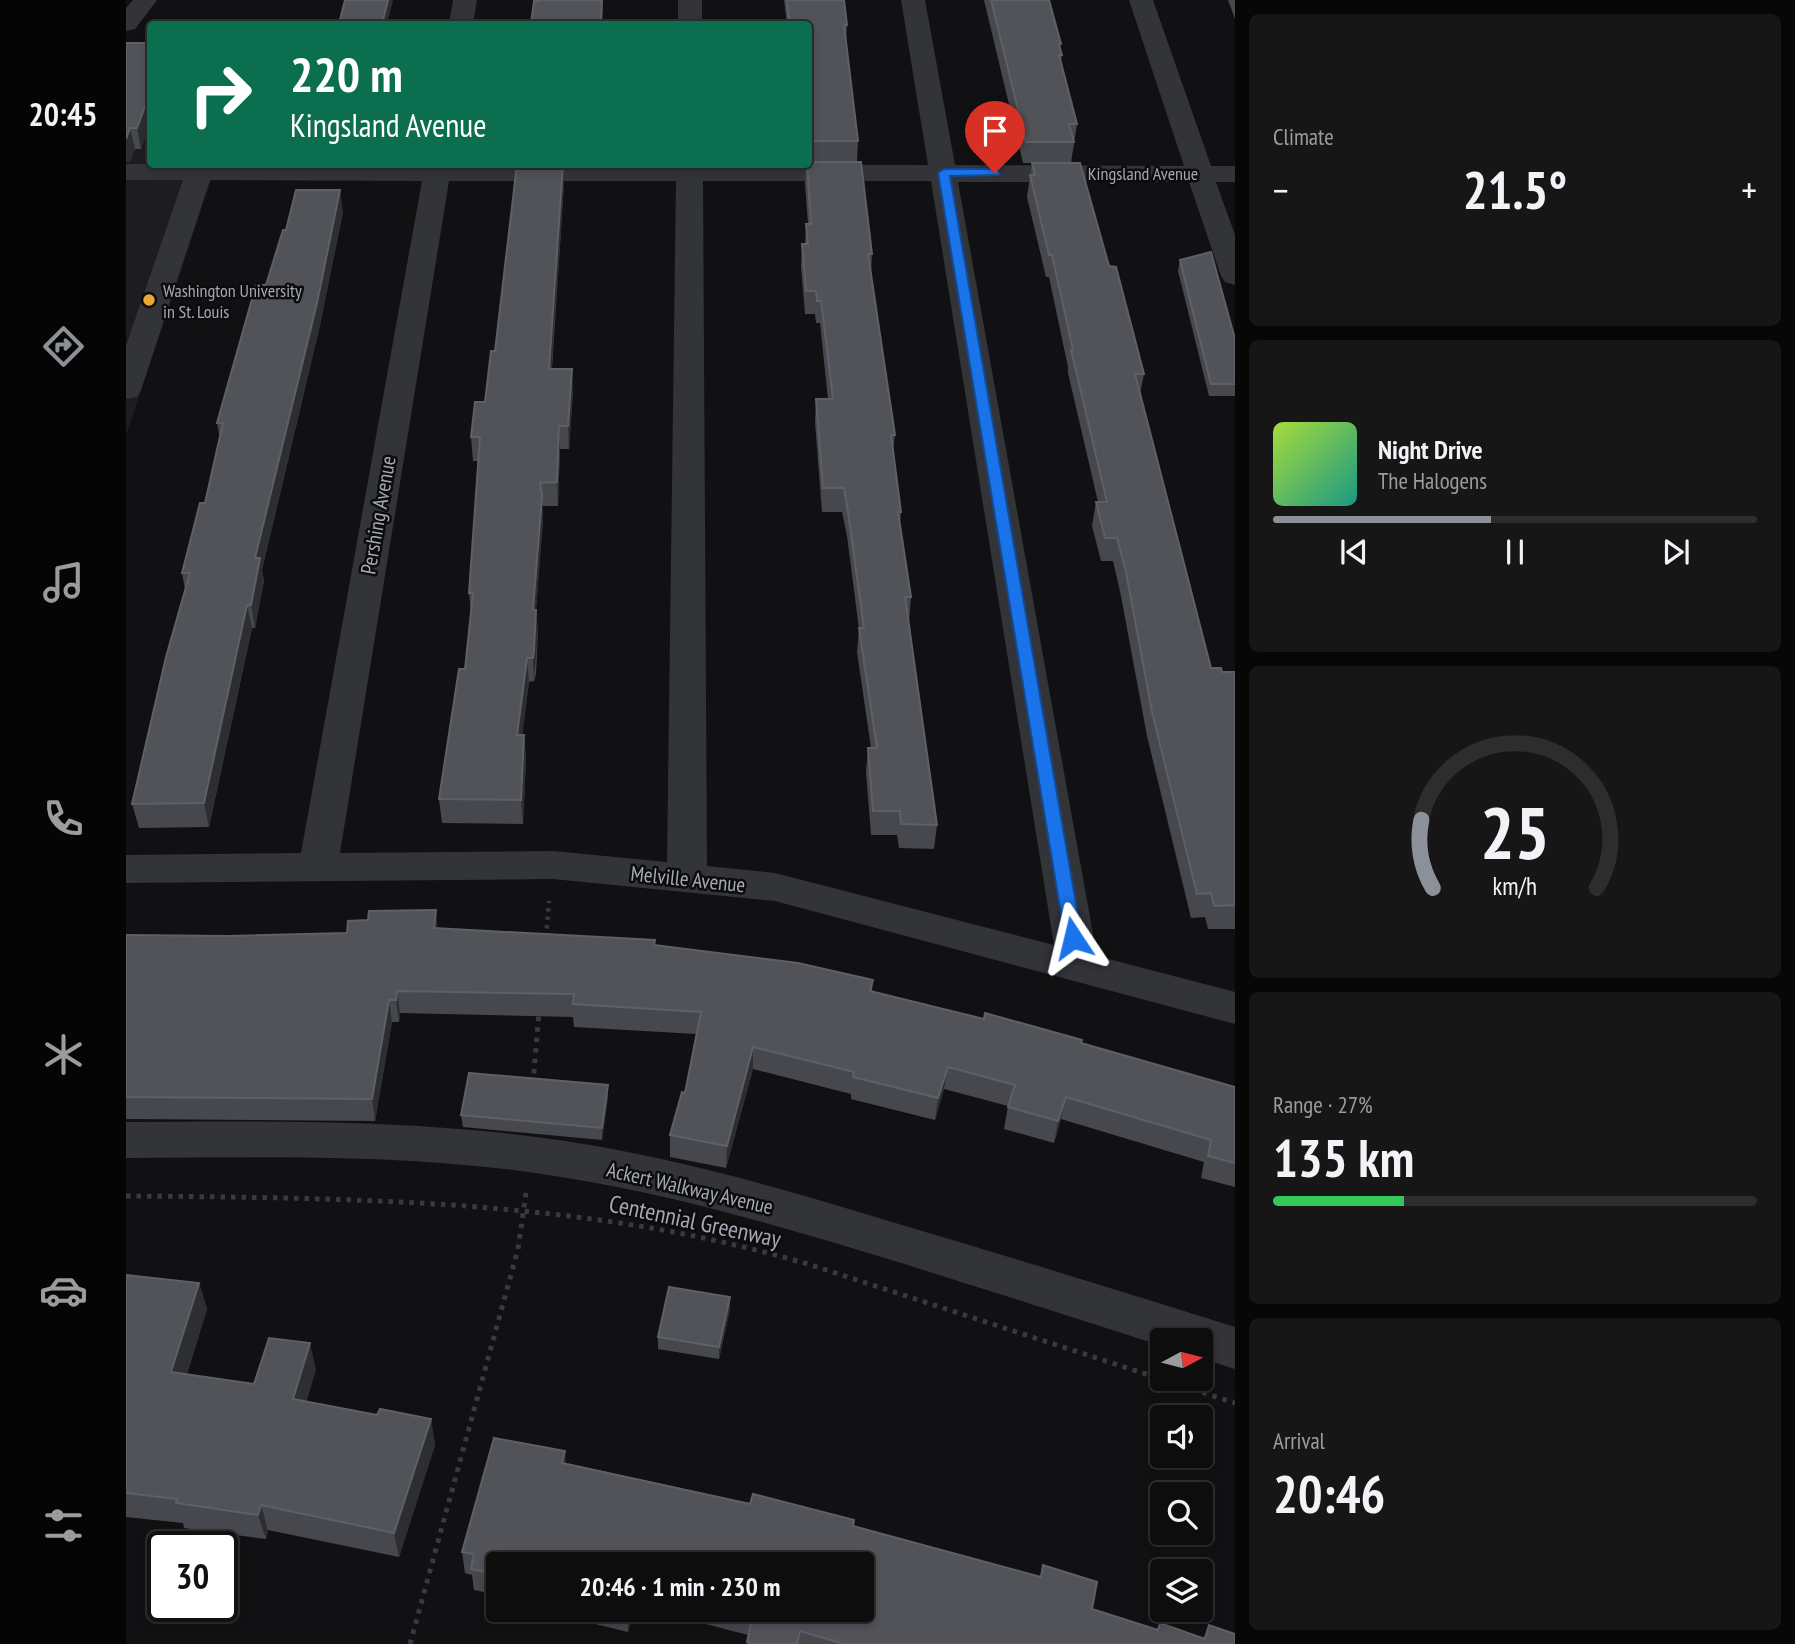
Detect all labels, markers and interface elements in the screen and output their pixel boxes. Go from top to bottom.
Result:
text: 220 m [290,42,403,106]
icon: right [175,49,266,140]
text: 20:45 [28,93,98,135]
pin [965,101,1025,173]
text: Kingsland Avenue [290,104,486,146]
icon: arrive [976,112,1014,150]
text: Climate [1273,122,1334,151]
text: 21.5° [1463,156,1567,223]
street label: Kingsland Avenue [1088,162,1198,185]
text: − [1273,165,1289,214]
text: + [1741,165,1757,214]
place label: Washington University in St. Louis [163,279,302,323]
marker: Washington University in St. Louis [141,292,157,308]
icon: directions [39,322,88,371]
text: Night Drive [1378,433,1483,466]
street label: Pershing Avenue [354,454,402,576]
text: The Halogens [1378,466,1487,495]
icon: previous [1335,533,1373,571]
icon: pause [1496,533,1534,571]
icon: next [1657,533,1695,571]
icon: music [39,558,88,607]
text: 25 [1480,784,1550,878]
icon: phone [39,794,88,843]
street label: Melville Avenue [629,860,747,898]
text: km/h [1493,870,1537,902]
position arrow [1036,901,1110,975]
icon: climate [39,1030,88,1079]
text: Range · 27% [1273,1090,1373,1119]
text: 135 km [1273,1124,1414,1191]
street label: Ackert Walkway Avenue [604,1156,776,1220]
street label: Centennial Greenway [606,1188,784,1254]
icon: car [39,1266,88,1315]
north arrow [1150,1328,1213,1391]
map controls [1150,1328,1213,1622]
button: sound [1150,1405,1213,1468]
text: Arrival [1273,1426,1325,1455]
text: 20:46 [1273,1460,1385,1527]
button: search [1150,1482,1213,1545]
icon: filters [39,1501,88,1550]
speed limit sign: 30 [147,1531,238,1622]
button: layers [1150,1559,1213,1622]
text: 20:46 · 1 min · 230 m [580,1570,780,1603]

